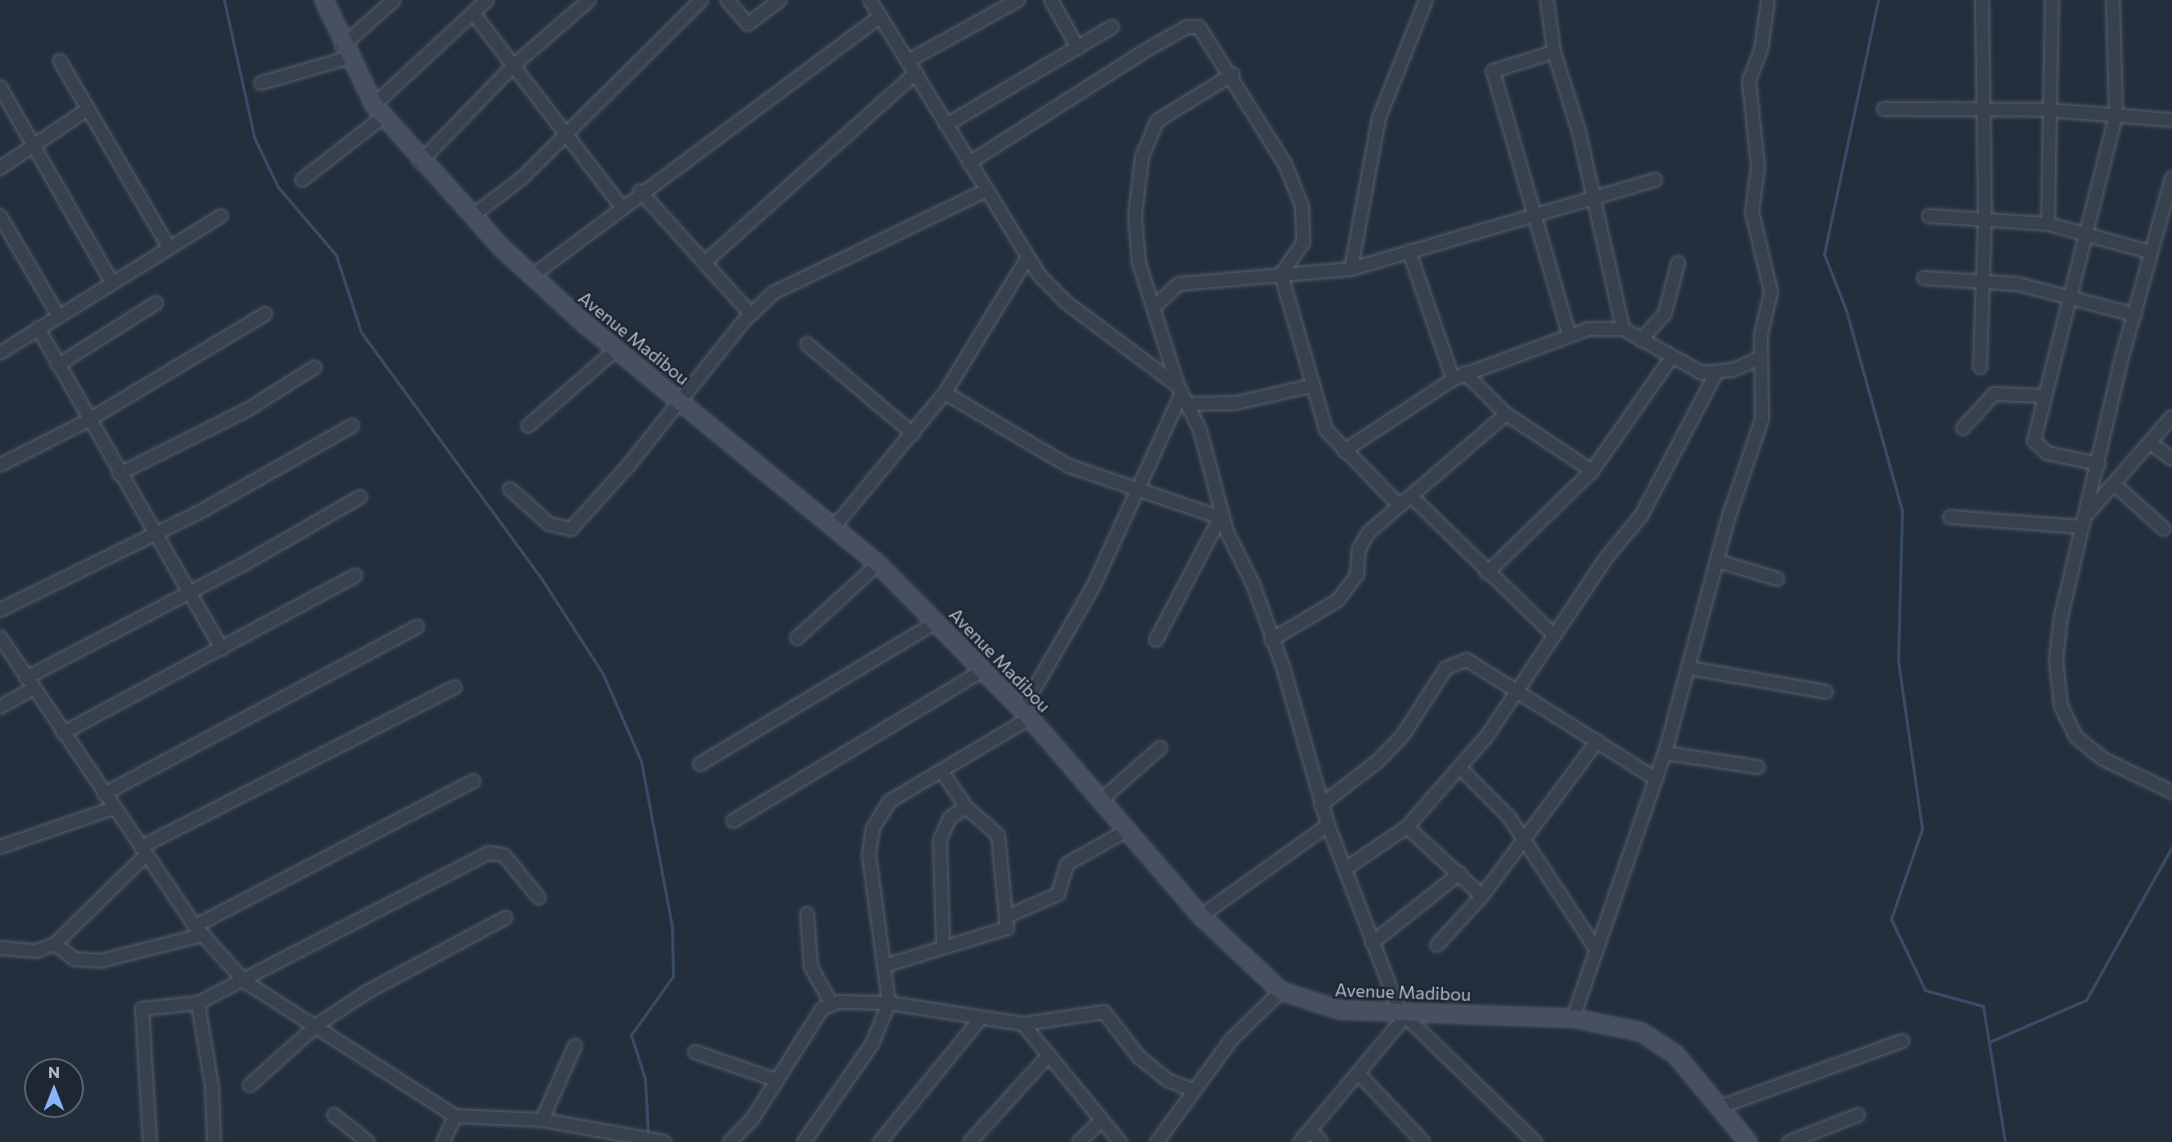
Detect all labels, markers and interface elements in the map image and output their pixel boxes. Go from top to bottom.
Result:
street label: Avenue Madibou [574,287,694,389]
street label: Avenue Madibou [945,603,1055,717]
street label: Avenue Madibou [1334,979,1472,1005]
north arrow [24,1058,84,1118]
text: N [48,1062,60,1081]

